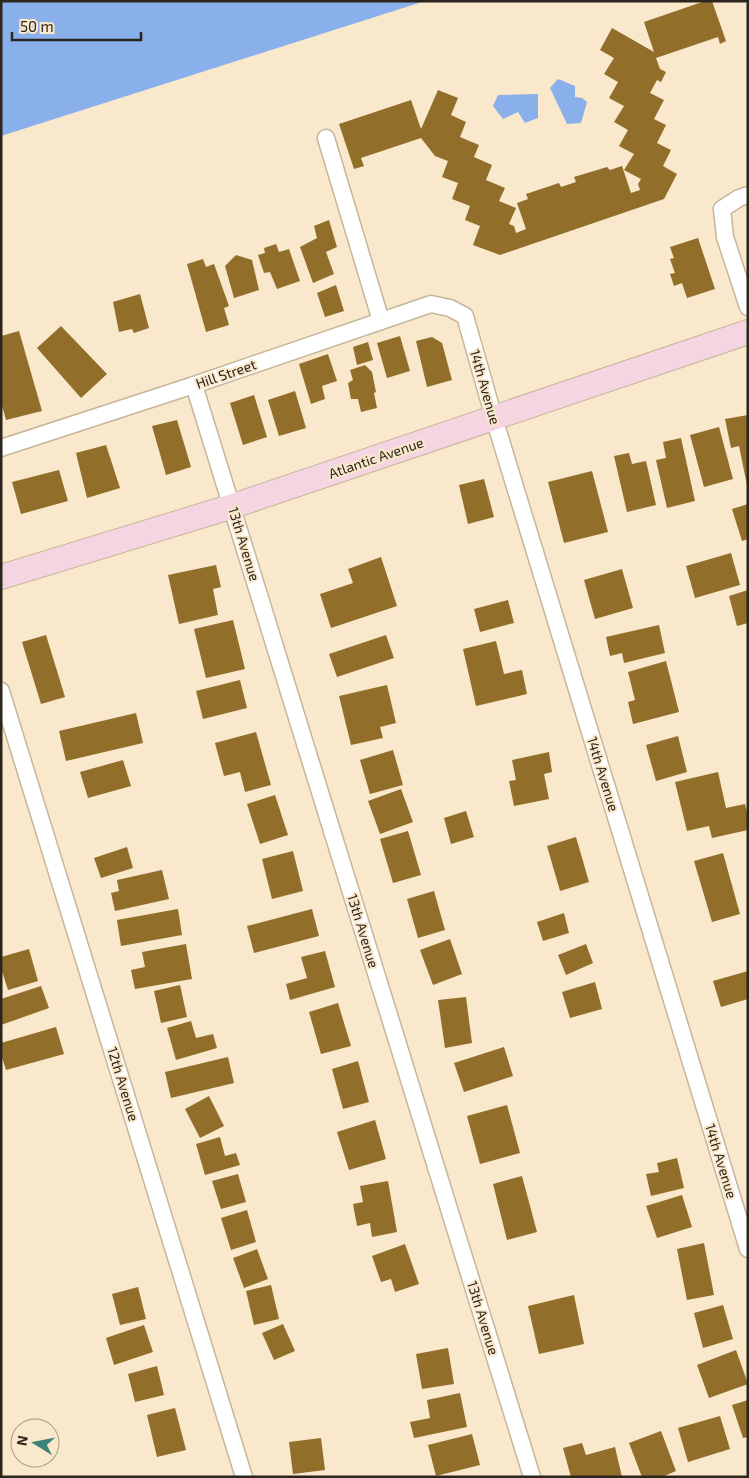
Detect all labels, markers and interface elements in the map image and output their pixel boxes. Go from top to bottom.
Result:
scale bar [12,10,141,42]
text: 50 m [20,17,54,35]
street label: 14th Avenue [467,347,504,426]
street label: Hill Street [193,355,258,392]
street label: Atlantic Avenue [326,433,426,482]
street label: 13th Avenue [225,505,264,583]
street label: 14th Avenue [584,734,623,813]
street label: 13th Avenue [344,892,383,970]
street label: 12th Avenue [104,1045,143,1123]
street label: 14th Avenue [702,1121,741,1200]
street label: 13th Avenue [464,1279,503,1357]
north arrow [10,1418,60,1468]
text: N [12,1434,31,1447]

